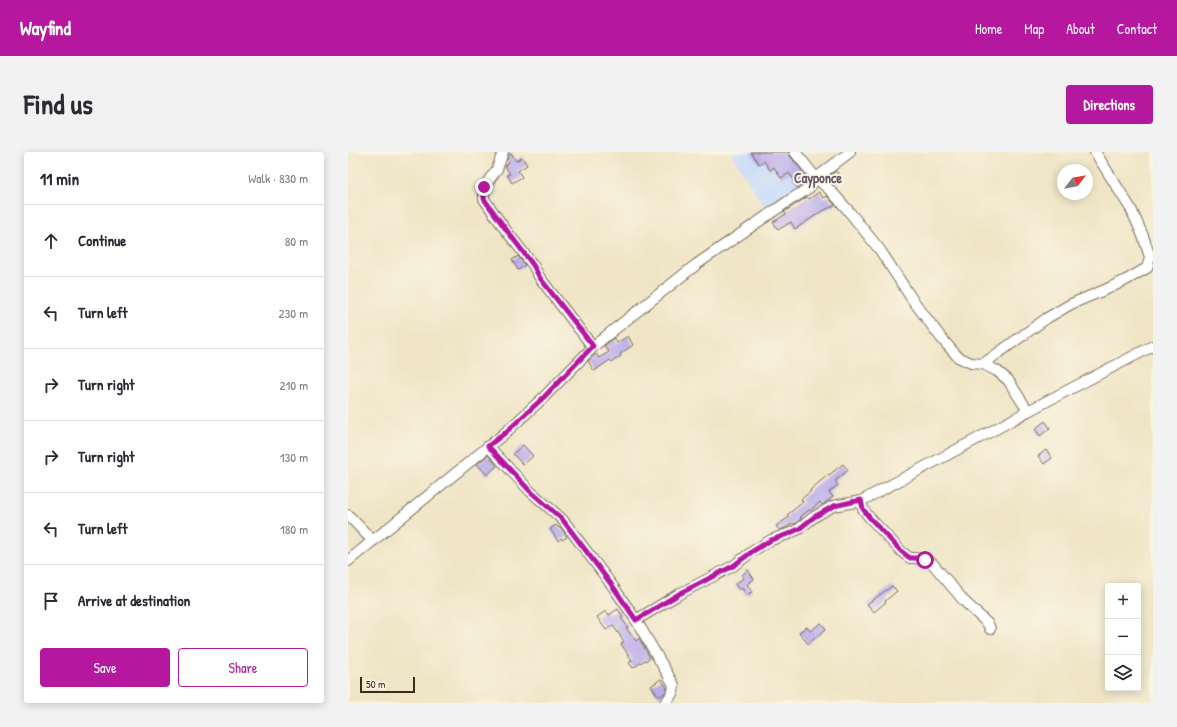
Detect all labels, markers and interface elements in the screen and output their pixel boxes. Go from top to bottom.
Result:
text: Wayfind [20,15,71,41]
text: Home [975,19,1002,38]
text: Map [1024,19,1044,38]
text: About [1066,19,1095,38]
text: Contact [1117,19,1157,38]
text: Find us [24,85,93,123]
button: Directions [1066,85,1153,124]
north arrow [1057,164,1093,200]
text: 11 min [40,167,79,190]
district label: Cayponce [794,168,842,189]
text: Walk · 830 m [248,169,308,187]
route end [475,178,493,196]
icon: ahead [40,230,62,252]
text: Continue [78,230,126,251]
text: 80 m [285,232,308,250]
icon: left [40,302,62,324]
text: Turn left [78,302,128,323]
text: 230 m [278,304,308,322]
icon: right [40,374,62,396]
text: Turn right [78,374,134,395]
text: 210 m [280,376,308,394]
icon: right [40,446,62,468]
text: Turn right [78,446,134,467]
text: 130 m [280,448,308,466]
icon: left [40,518,62,540]
text: Turn left [78,518,128,539]
text: 180 m [280,520,308,538]
route start [916,551,934,569]
map controls [1105,583,1141,691]
button: + [1105,583,1141,619]
icon: arrive [40,590,62,612]
text: Arrive at destination [78,590,190,611]
button: − [1105,619,1141,655]
button: Save [40,648,170,687]
button: Share [178,648,308,687]
button: layers [1105,655,1141,691]
scale bar [360,675,415,694]
text: 50 m [366,677,386,691]

